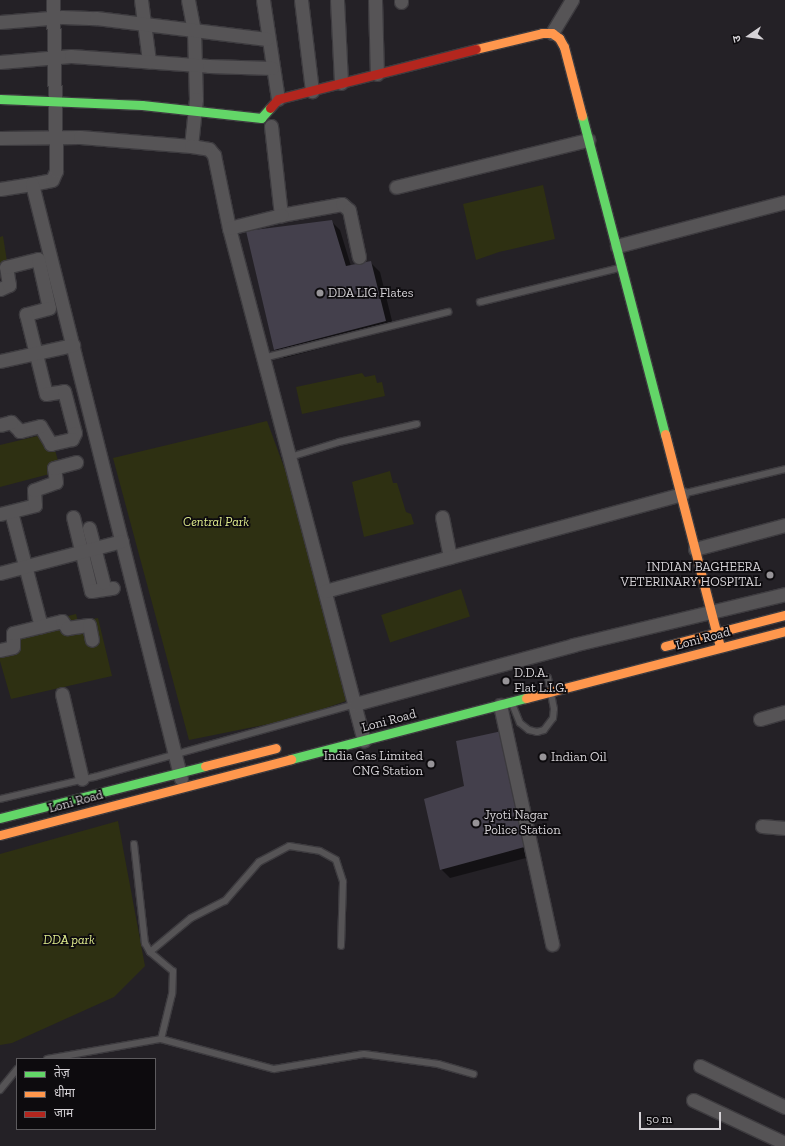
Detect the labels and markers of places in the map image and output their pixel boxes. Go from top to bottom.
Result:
place label: DDA LIG Flates [328,285,414,301]
marker: DDA LIG Flates [315,288,325,298]
place label: INDIAN BAGHEERA VETERINARY HOSPITAL [620,560,761,591]
marker: INDIAN BAGHEERA VETERINARY HOSPITAL [764,569,776,581]
place label: D.D.A. Flat L.I.G. [514,666,567,697]
marker: D.D.A. Flat L.I.G. [501,676,511,686]
place label: India Gas Limited CNG Station [324,749,423,780]
place label: Indian Oil [551,749,607,765]
marker: Indian Oil [538,752,548,762]
marker: India Gas Limited CNG Station [426,759,436,769]
place label: Jyoti Nagar Police Station [484,808,561,839]
marker: Jyoti Nagar Police Station [471,818,481,828]

